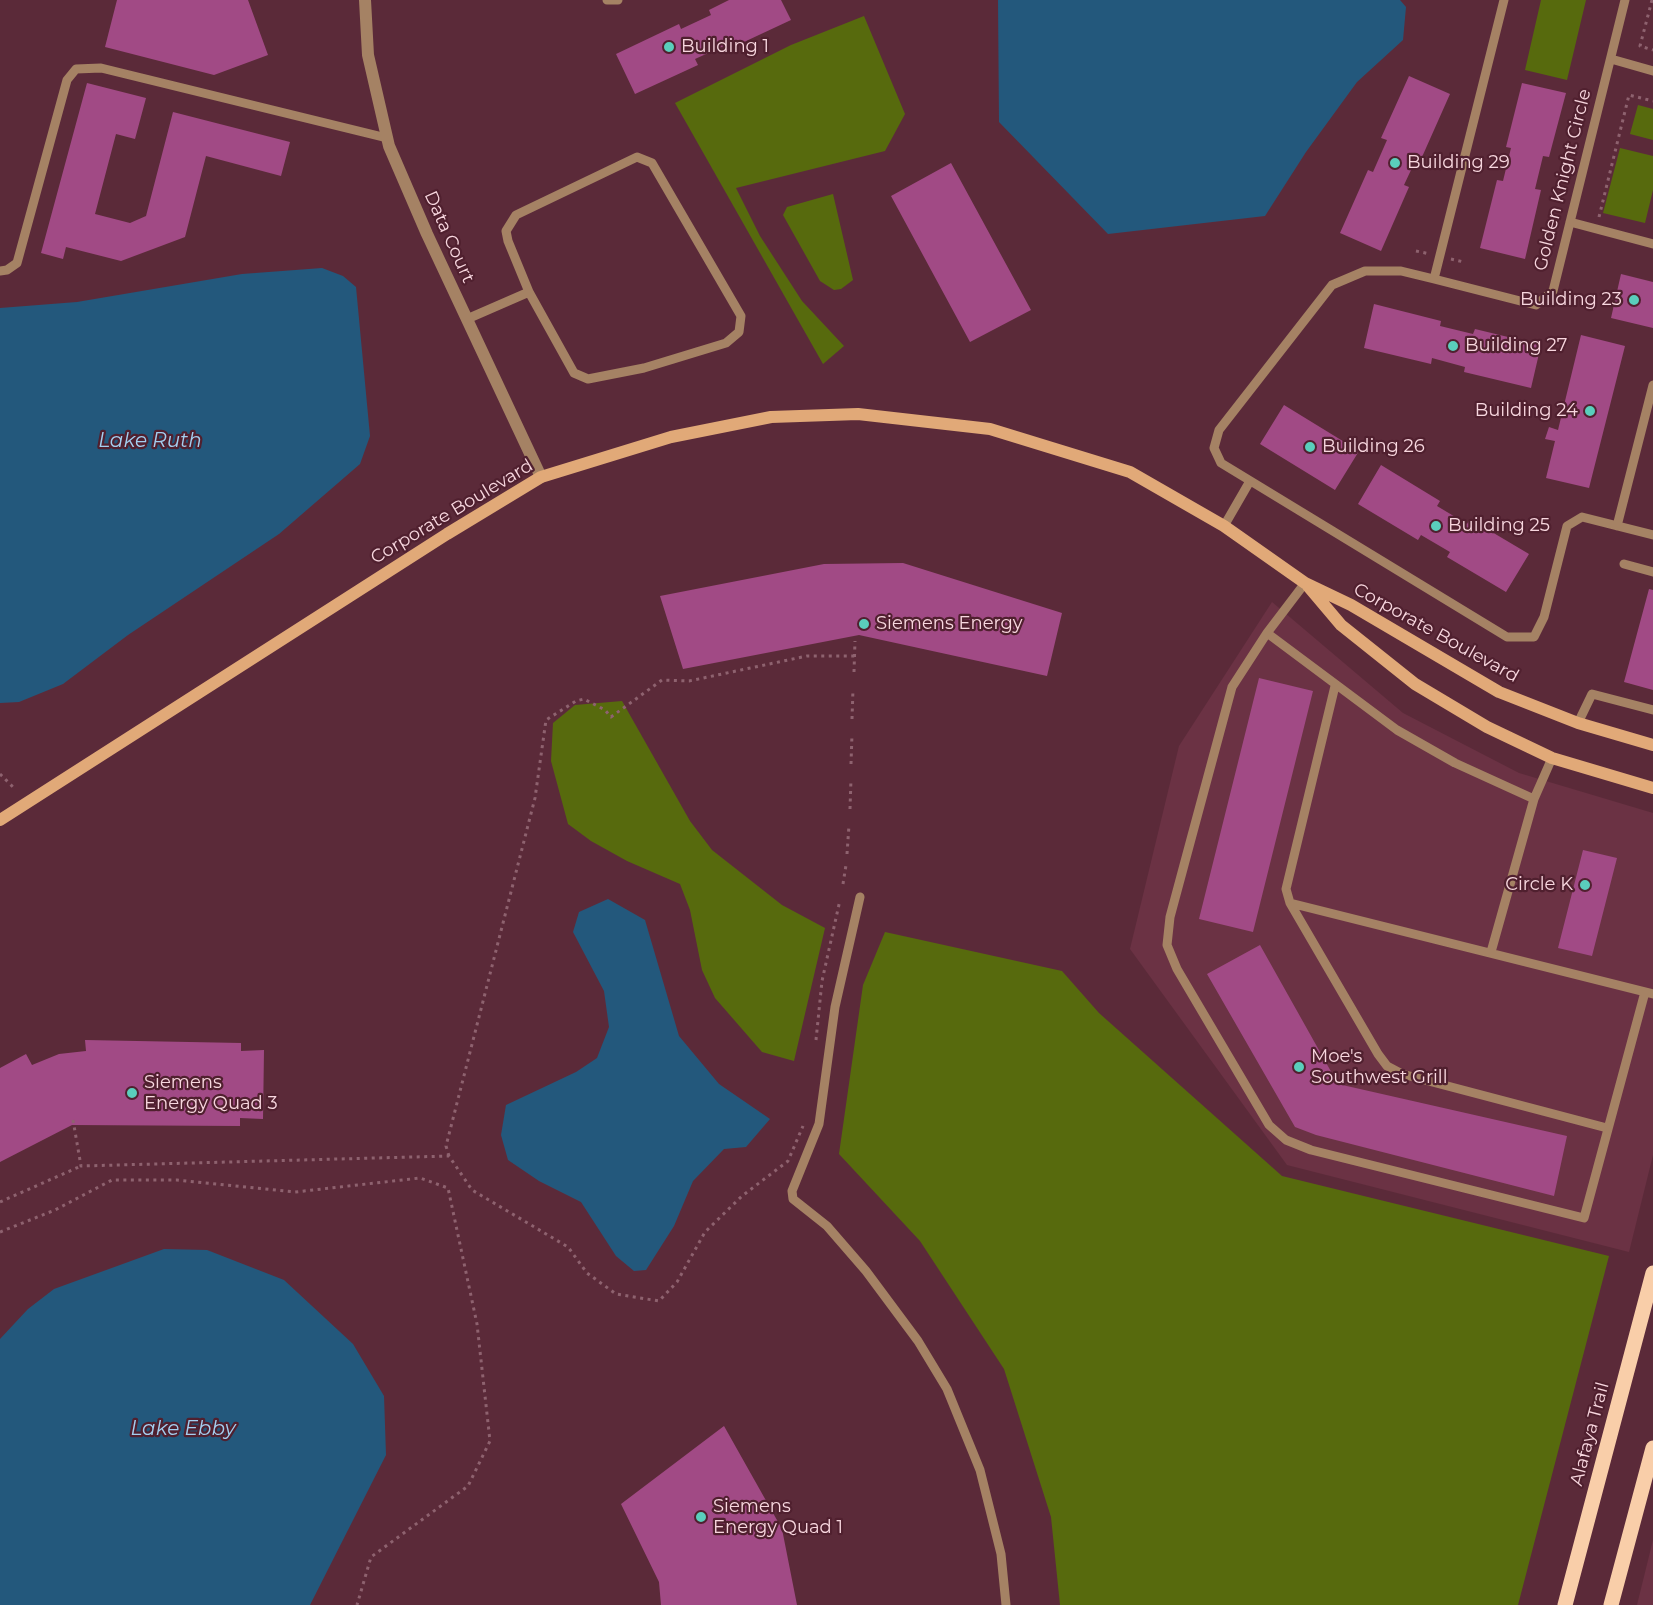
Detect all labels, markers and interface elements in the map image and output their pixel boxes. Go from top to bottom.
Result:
place label: Building 1 [681,36,769,58]
marker: Building 1 [662,40,676,54]
street label: Golden Knight Circle [1530,87,1596,273]
place label: Building 29 [1407,152,1510,174]
marker: Building 29 [1388,156,1402,170]
street label: Data Court [419,188,479,286]
place label: Building 23 [1520,289,1622,311]
marker: Building 23 [1627,293,1641,307]
place label: Building 27 [1465,335,1567,357]
marker: Building 27 [1446,339,1460,353]
place label: Building 24 [1475,400,1578,422]
marker: Building 24 [1583,404,1597,418]
water label: Lake Ruth [98,429,202,453]
place label: Building 26 [1322,436,1425,458]
marker: Building 26 [1303,440,1317,454]
street label: Corporate Boulevard [367,455,537,569]
place label: Building 25 [1448,515,1550,537]
marker: Building 25 [1429,519,1443,533]
street label: Corporate Boulevard [1350,579,1522,687]
place label: Siemens Energy [876,613,1023,635]
marker: Siemens Energy [857,617,871,631]
place label: Circle K [1505,874,1573,896]
marker: Circle K [1578,878,1592,892]
place label: Moe's Southwest Grill [1311,1046,1447,1088]
marker: Moe's Southwest Grill [1292,1060,1306,1074]
place label: Siemens Energy Quad 3 [144,1072,278,1114]
marker: Siemens Energy Quad 3 [125,1086,139,1100]
street label: Alafaya Trail [1566,1380,1614,1488]
water label: Lake Ebby [130,1417,236,1441]
place label: Siemens Energy Quad 1 [713,1496,843,1538]
marker: Siemens Energy Quad 1 [694,1510,708,1524]

